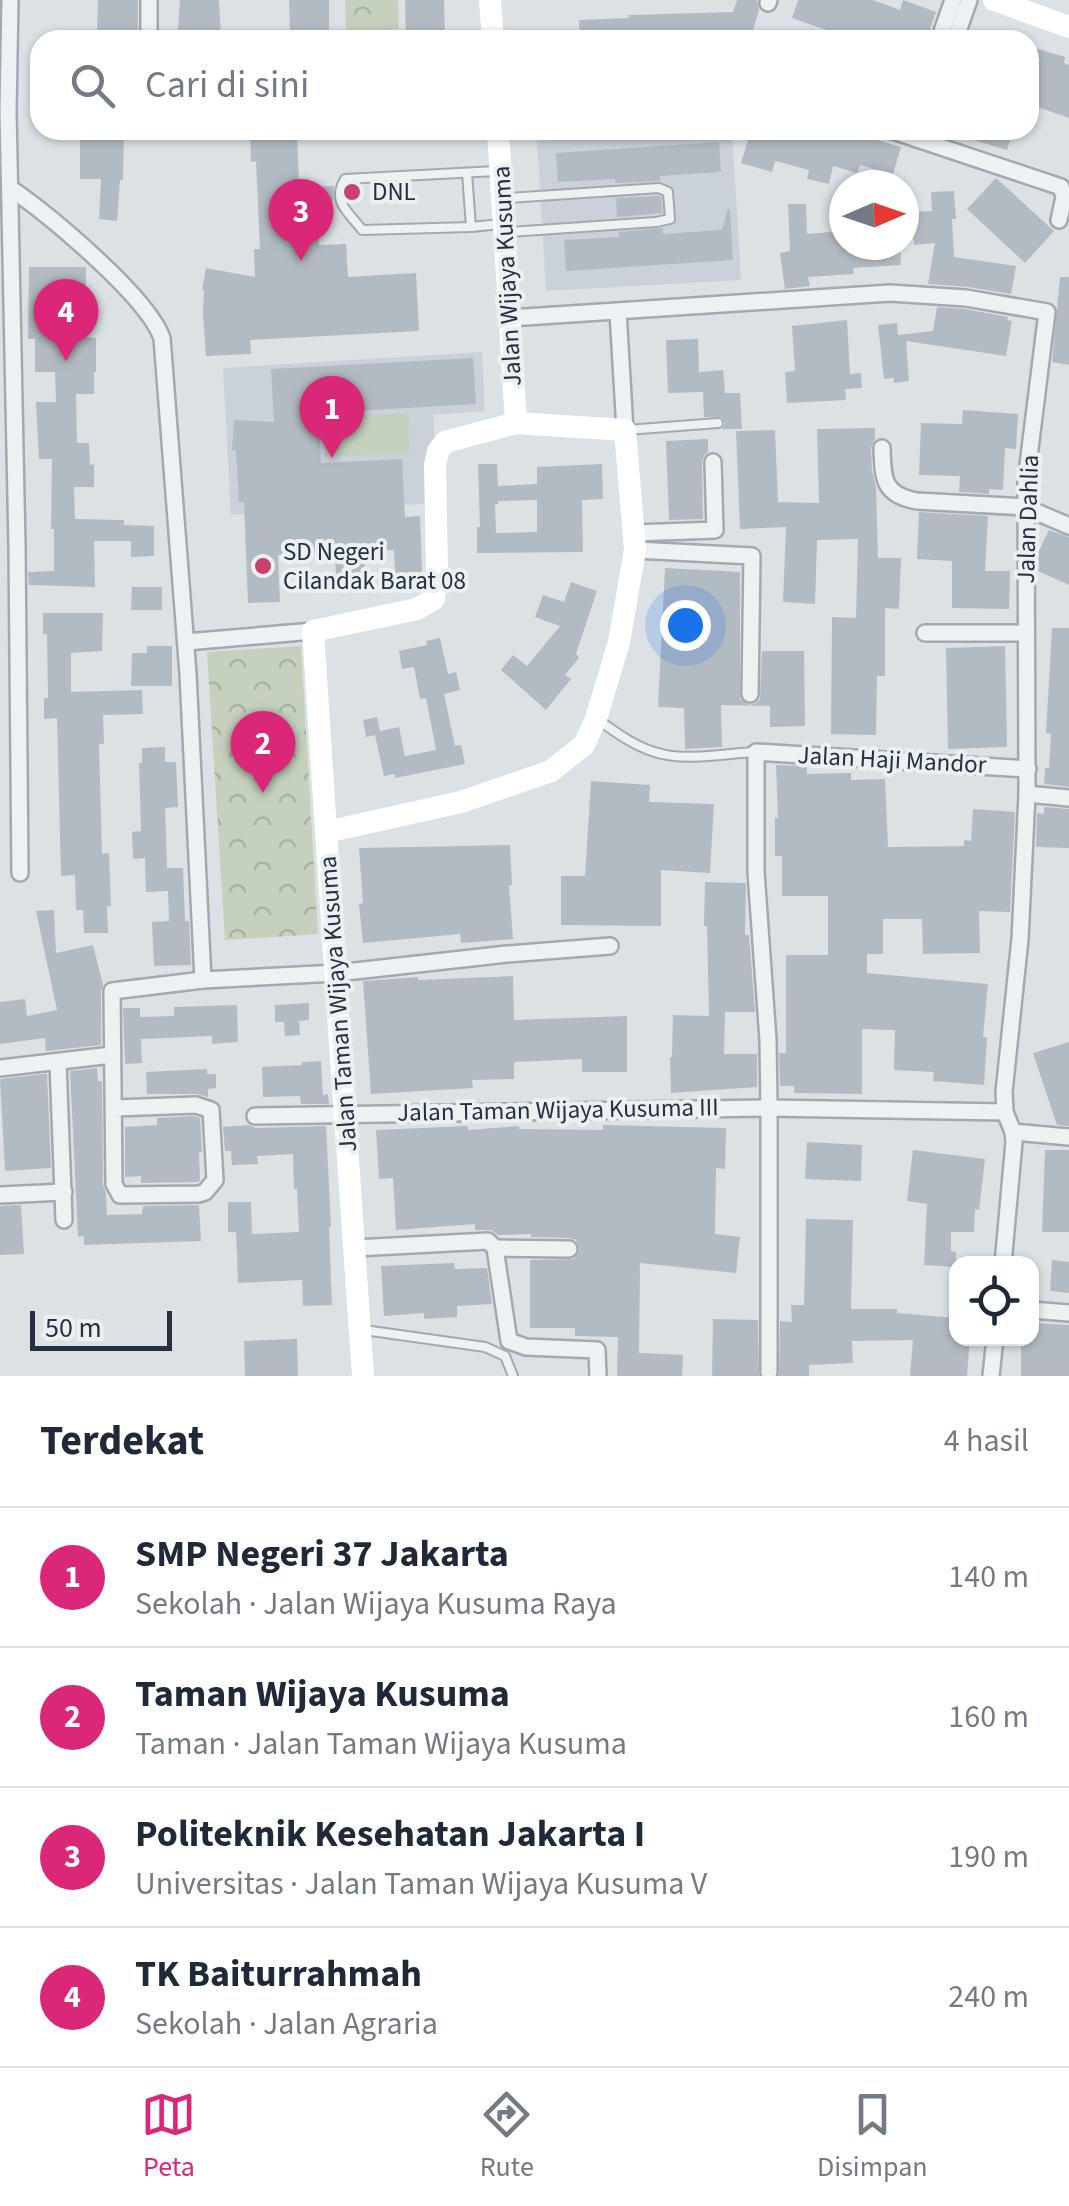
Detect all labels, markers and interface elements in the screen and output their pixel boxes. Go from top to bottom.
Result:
search box [30,30,1039,140]
icon: search [65,58,120,113]
text: Cari di sini [145,58,309,112]
street label: Jalan Wijaya Kusuma [483,165,531,387]
north arrow [829,170,919,260]
place label: DNL [372,174,416,210]
pin: 3 [268,178,334,261]
marker: DNL [341,181,363,203]
pin: 4 [34,278,98,361]
pin: 1 [300,376,364,458]
street label: Jalan Dahlia [1008,454,1048,584]
place label: SD Negeri Cilandak Barat 08 [283,534,466,599]
marker: SD Negeri Cilandak Barat 08 [252,555,274,577]
your location [660,600,711,651]
pin: 2 [230,710,296,793]
street label: Jalan Haji Mandor [797,737,988,783]
street label: Jalan Taman Wijaya Kusuma [310,855,366,1153]
street label: Jalan Taman Wijaya Kusuma III [397,1089,719,1131]
map controls [949,1256,1039,1346]
button: locate [949,1256,1039,1346]
scale bar [30,1306,172,1350]
text: 50 m [45,1308,102,1348]
text: Terdekat [40,1411,204,1471]
text: 4 hasil [944,1418,1029,1464]
text: SMP Negeri 37 Jakarta [135,1527,509,1581]
text: 1 [64,1554,81,1600]
text: 140 m [948,1554,1029,1600]
text: Sekolah · Jalan Wijaya Kusuma Raya [135,1581,617,1627]
text: Taman Wijaya Kusuma [135,1667,510,1721]
text: 2 [64,1694,81,1740]
text: 160 m [948,1694,1029,1740]
text: Taman · Jalan Taman Wijaya Kusuma [135,1721,627,1767]
text: Politeknik Kesehatan Jakarta I [135,1807,645,1861]
text: 3 [64,1834,81,1880]
text: 190 m [948,1834,1029,1880]
text: Universitas · Jalan Taman Wijaya Kusuma V [135,1861,707,1907]
text: TK Baiturrahmah [135,1947,422,2001]
text: 4 [64,1974,81,2020]
text: 240 m [948,1974,1029,2020]
text: Sekolah · Jalan Agraria [135,2001,438,2047]
tab: Peta [141,2087,196,2187]
tab: Rute [479,2087,534,2187]
tab: Disimpan [817,2087,928,2187]

